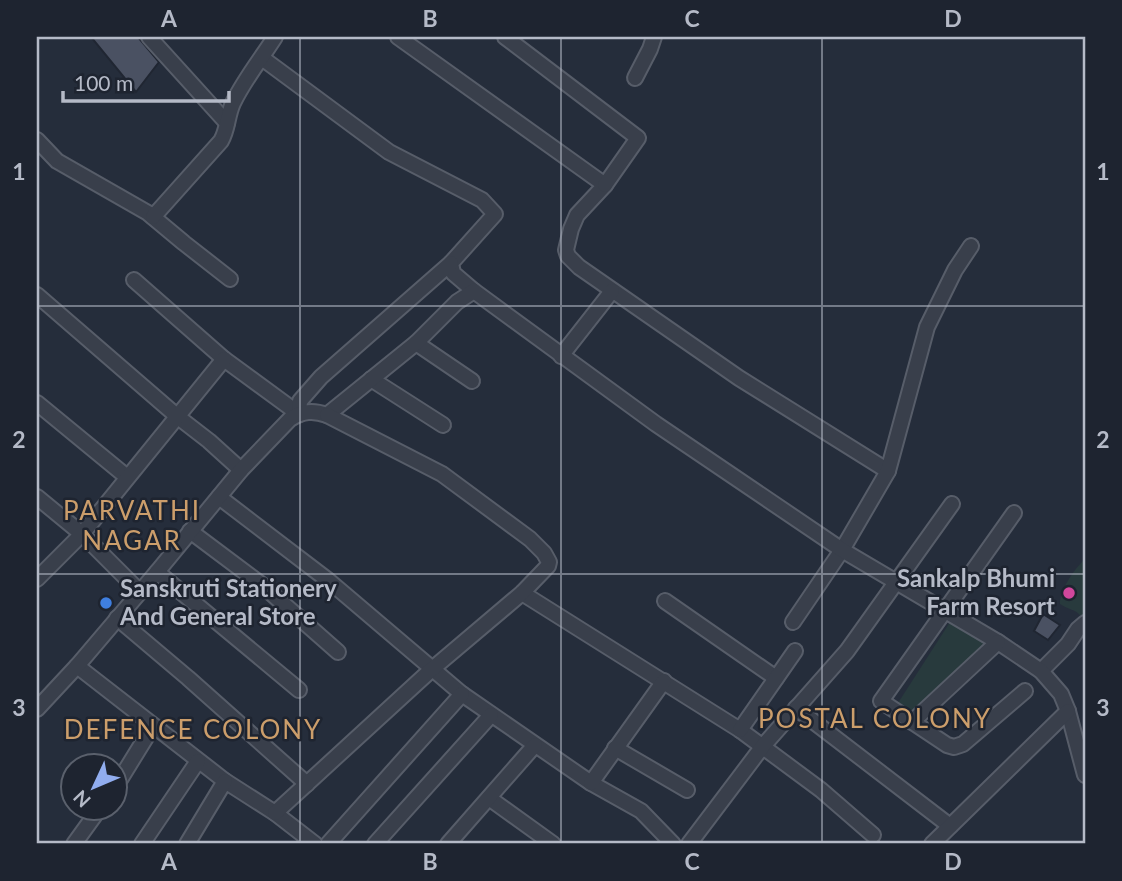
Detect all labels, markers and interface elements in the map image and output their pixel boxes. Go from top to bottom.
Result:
text: A [160,4,178,32]
text: B [422,4,438,32]
text: C [684,4,700,32]
text: D [944,4,962,32]
scale bar [63,60,229,104]
text: 100 m [74,70,133,95]
text: 1 [12,157,26,185]
text: 1 [1096,157,1110,185]
text: 2 [12,425,26,453]
text: 2 [1096,425,1110,453]
district label: PARVATHI NAGAR [63,494,201,556]
place label: Sankalp Bhumi Farm Resort [897,563,1055,620]
place label: Sanskruti Stationery And General Store [119,573,337,630]
marker: Sankalp Bhumi Farm Resort [1061,585,1077,601]
marker: Sanskruti Stationery And General Store [98,595,114,611]
text: 3 [12,693,26,721]
text: 3 [1096,693,1110,721]
district label: POSTAL COLONY [758,702,992,734]
district label: DEFENCE COLONY [64,713,322,745]
north arrow [60,752,130,822]
text: N [68,786,95,812]
text: A [160,847,178,875]
text: B [422,847,438,875]
text: C [684,847,700,875]
text: D [944,847,962,875]

